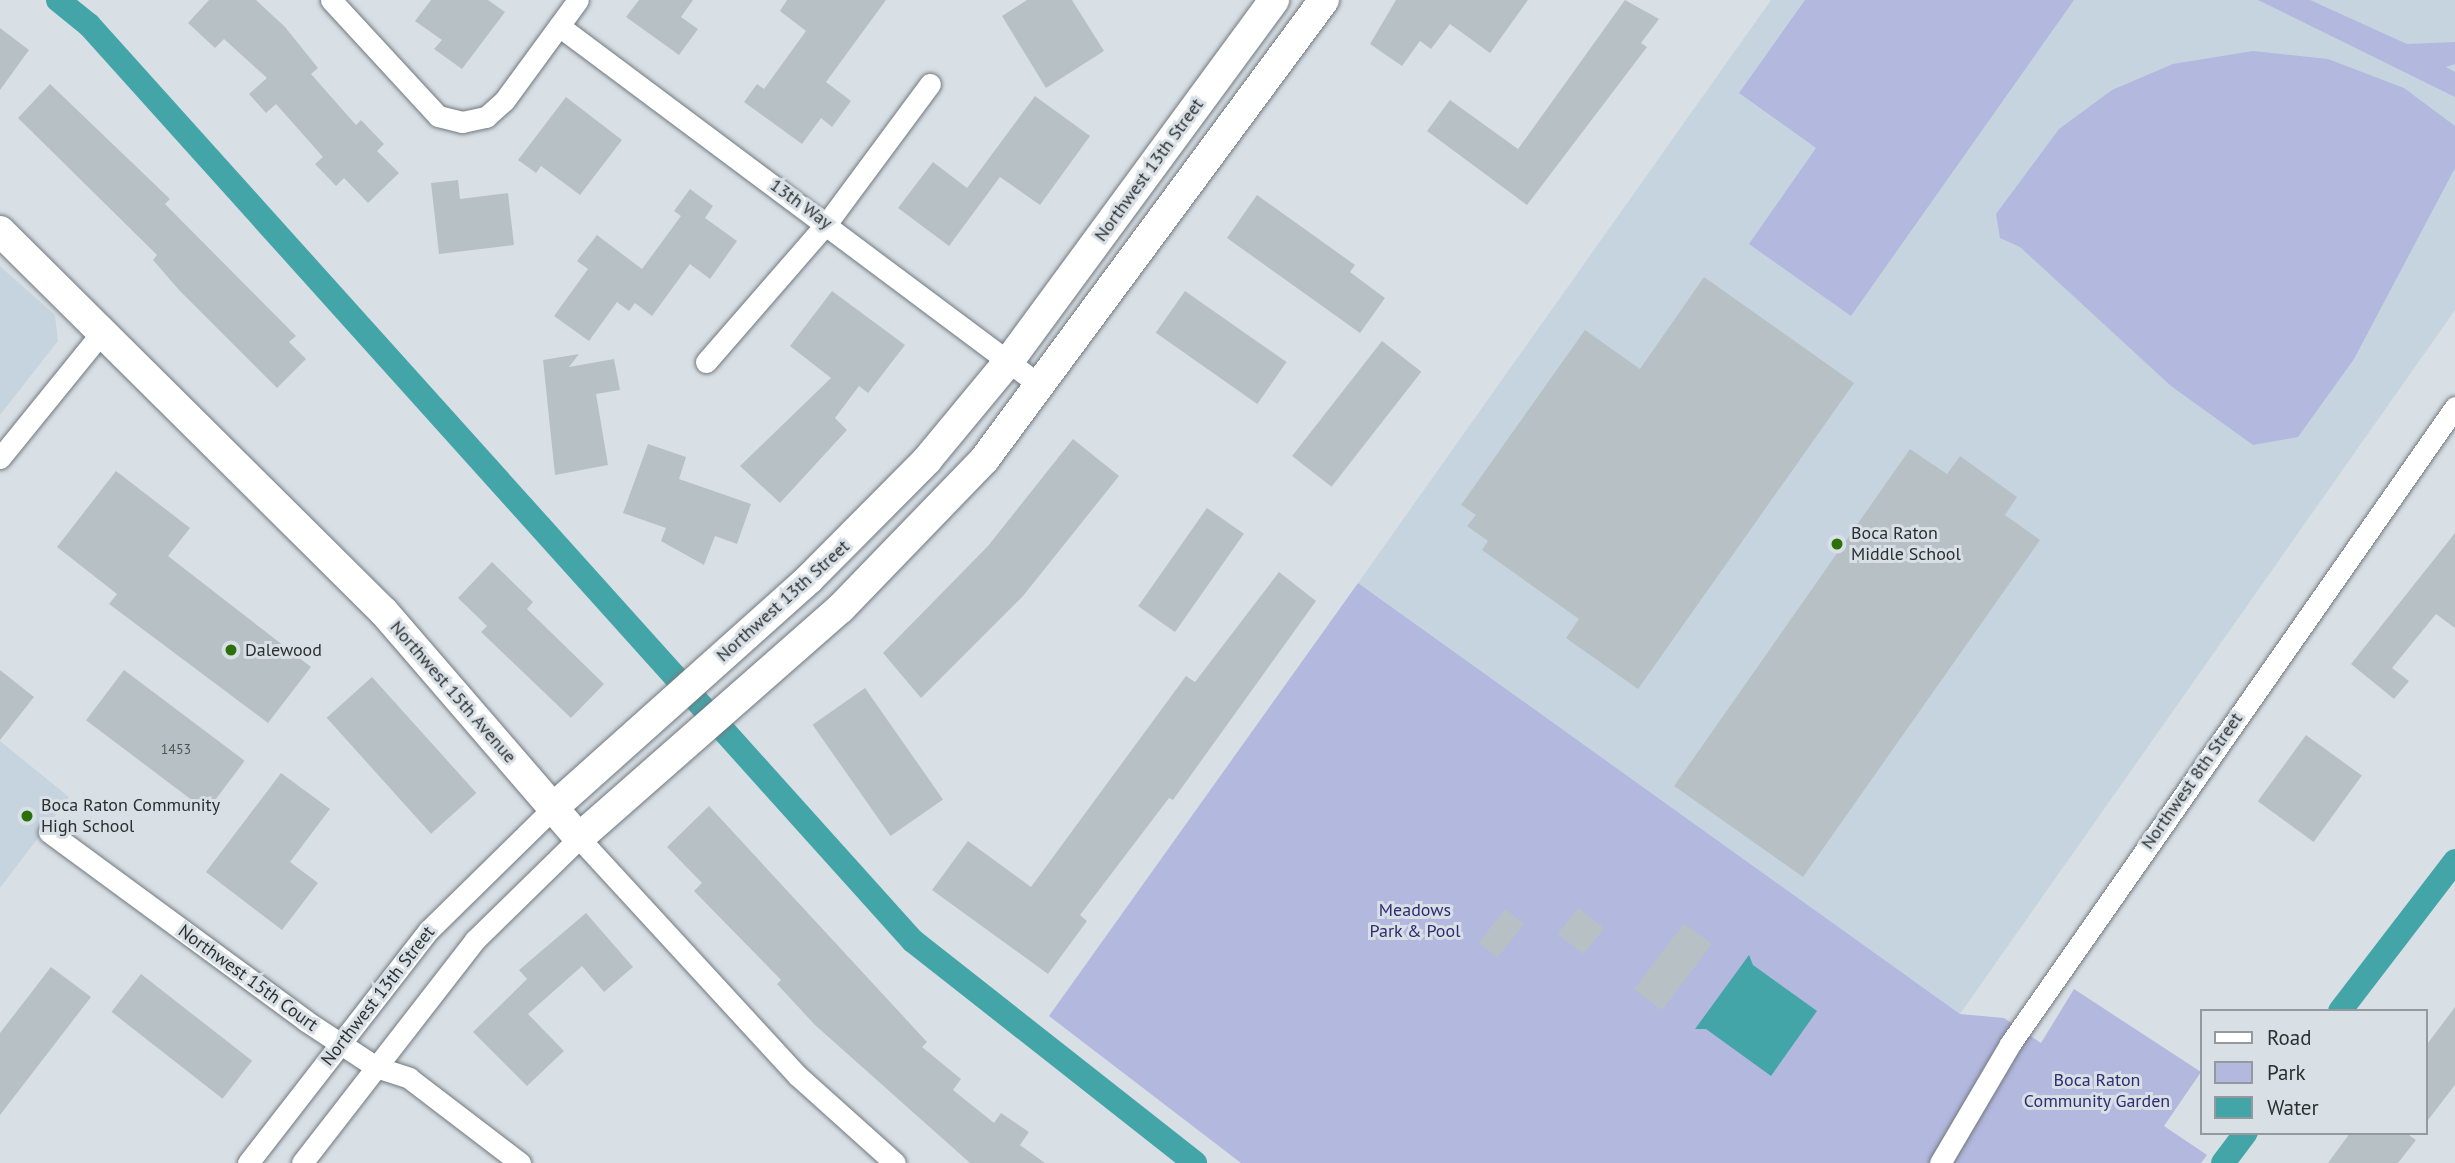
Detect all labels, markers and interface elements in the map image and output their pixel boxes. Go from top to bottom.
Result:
street label: Northwest 13th Street [1090,94,1208,246]
street label: 13th Way [766,174,836,234]
place label: Boca Raton Middle School [1851,523,1961,566]
street label: Northwest 13th Street [712,536,854,666]
marker: Boca Raton Middle School [1829,536,1845,552]
street label: Northwest 15th Avenue [385,616,521,768]
place label: Dalewood [245,639,322,661]
marker: Dalewood [223,642,239,658]
street label: Northwest 8th Street [2137,709,2247,853]
house number: 1453 [161,741,191,757]
place label: Boca Raton Community High School [41,795,220,838]
marker: Boca Raton Community High School [19,808,35,824]
park label: Meadows Park & Pool [1369,900,1461,942]
street label: Northwest 15th Court [174,920,322,1036]
street label: Northwest 13th Street [317,922,439,1070]
legend [2200,1009,2427,1135]
text: Road [2267,1024,2311,1051]
text: Park [2267,1059,2306,1086]
park label: Boca Raton Community Garden [2024,1070,2170,1112]
text: Water [2267,1094,2319,1121]

